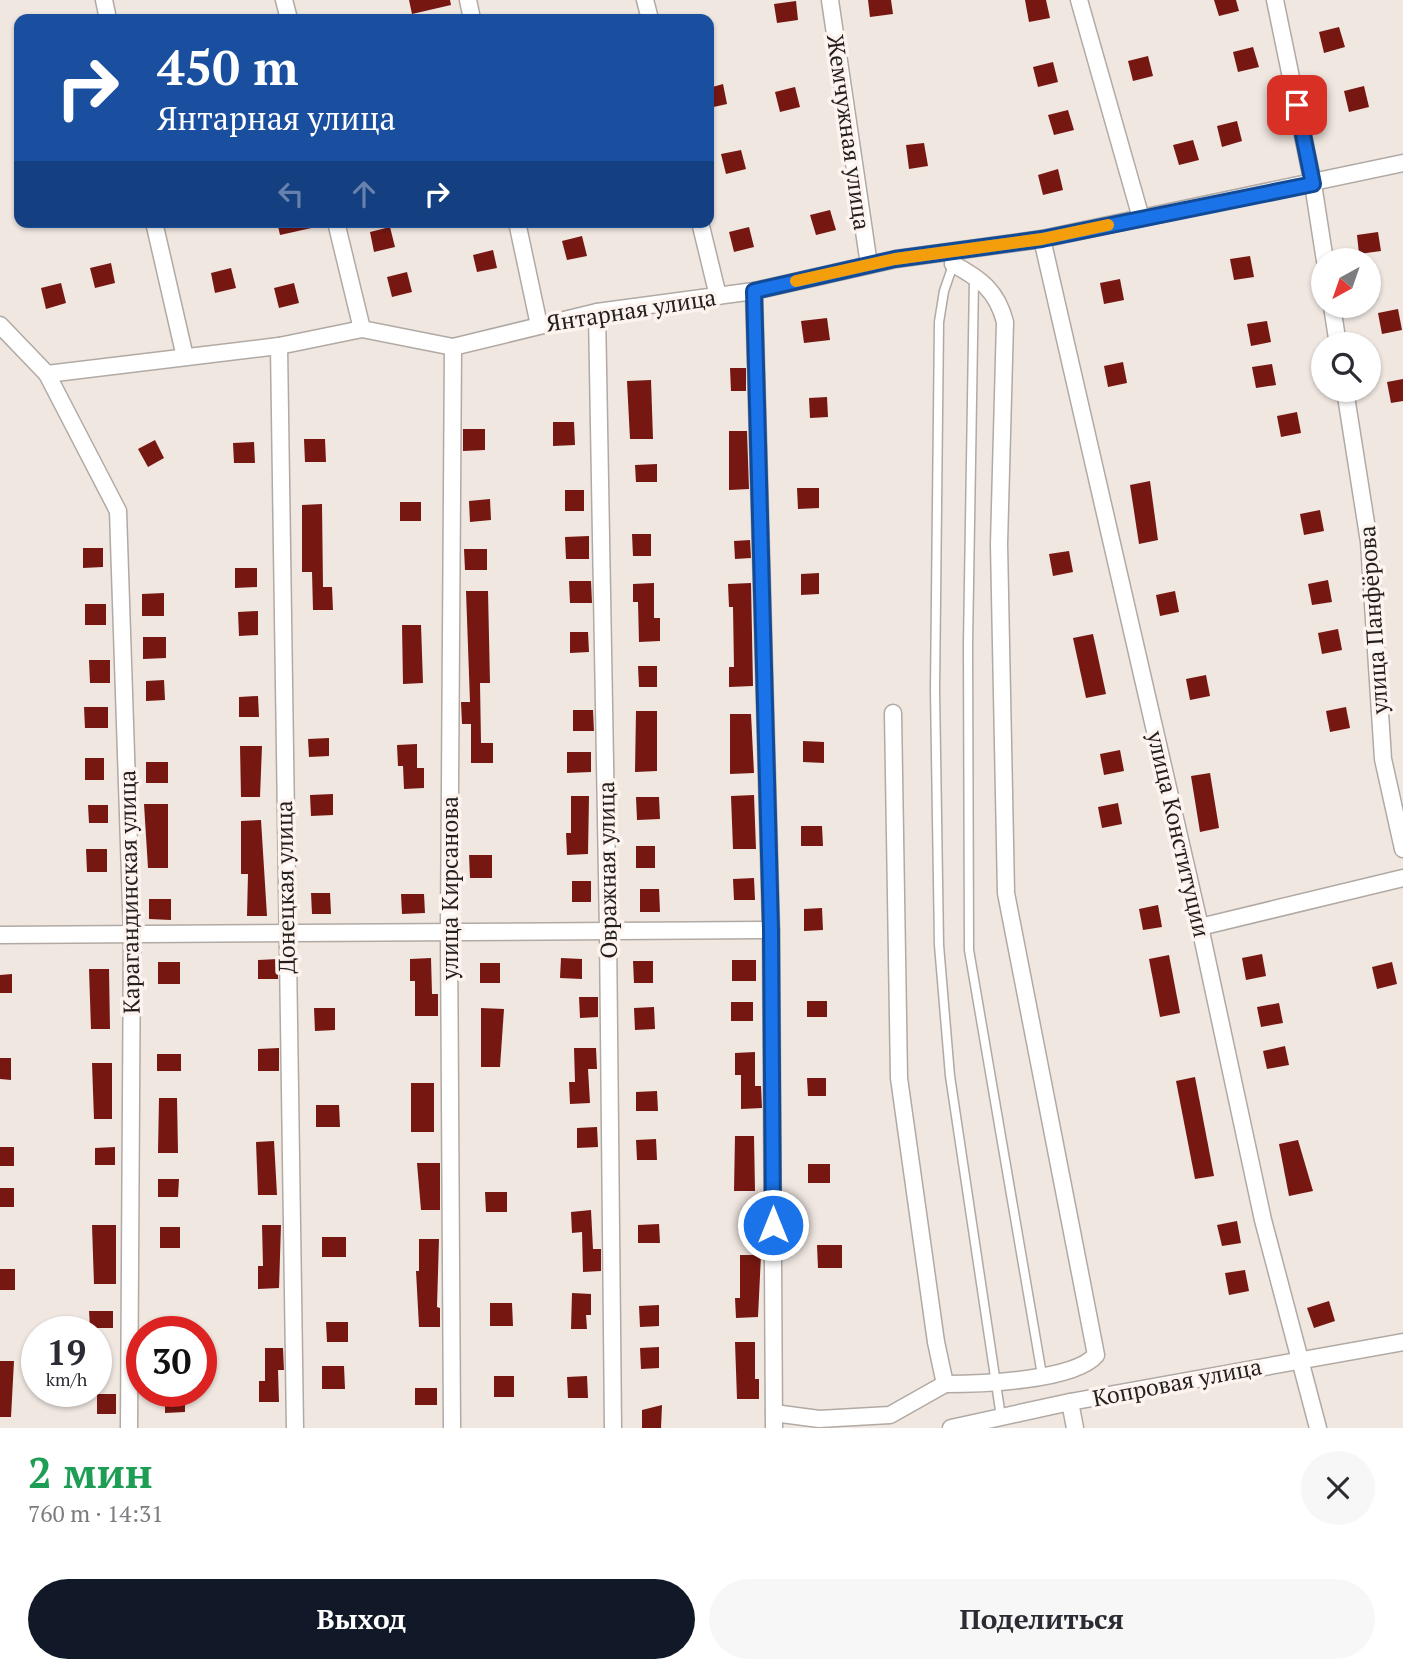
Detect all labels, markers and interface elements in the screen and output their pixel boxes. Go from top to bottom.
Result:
street label: Жемчужная улица [820,32,878,232]
text: 450 m [157,34,299,99]
icon: right [42,42,133,133]
pin [1267,75,1327,135]
icon: arrive [1278,86,1316,124]
text: Янтарная улица [157,97,396,139]
icon: left [272,175,310,213]
icon: ahead [345,175,383,213]
icon: right [418,175,456,213]
north arrow [1311,248,1381,318]
map controls [1311,248,1381,402]
street label: Янтарная улица [544,281,719,339]
button: search [1311,332,1381,402]
street label: улица Панфёрова [1351,524,1395,716]
street label: улица Конституции [1140,727,1218,940]
street label: Карагандинская улица [111,769,147,1014]
street label: Овражная улица [590,781,624,959]
street label: улица Кирсанова [434,796,465,981]
street label: Донецкая улица [268,800,302,974]
position arrow [736,1188,810,1262]
speed limit sign: 30 [126,1316,217,1407]
text: 19 [47,1329,86,1375]
street label: Копровая улица [1090,1350,1264,1414]
text: km/h [46,1367,87,1391]
text: 2 мин [28,1444,153,1500]
button: close [1301,1451,1375,1525]
text: 760 m · 14:31 [28,1498,163,1529]
button: Выход [28,1579,695,1659]
button: Поделиться [709,1579,1375,1659]

